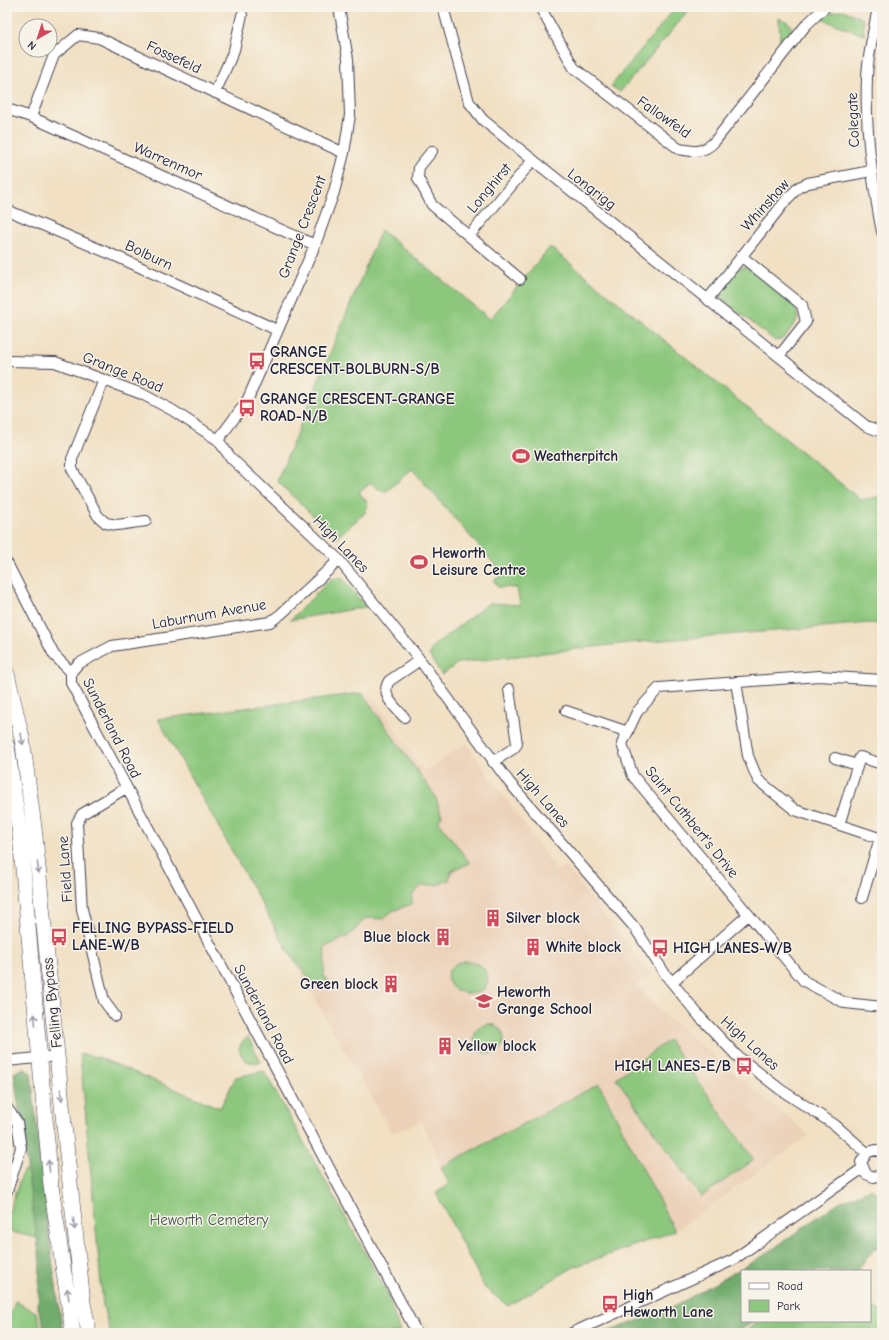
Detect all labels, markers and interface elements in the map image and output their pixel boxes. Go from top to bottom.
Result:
north arrow [18,18,58,58]
street label: Fossefeld [144,37,204,77]
text: N [25,38,39,53]
street label: Fallowfeld [634,92,694,142]
street label: Colegate [843,92,863,148]
street label: Warrenmor [131,138,205,184]
street label: Longhirst [463,159,515,217]
street label: Longrigg [564,164,620,214]
street label: Grange Crescent [274,172,330,281]
street label: Whinshaw [737,175,793,235]
street label: Bolburn [122,236,176,274]
place label: GRANGE CRESCENT-BOLBURN-S/B [270,343,440,378]
street label: Grange Road [80,348,166,396]
bus stop icon: GRANGE CRESCENT-BOLBURN-S/B [247,351,267,371]
place label: GRANGE CRESCENT-GRANGE ROAD-N/B [260,390,455,425]
bus stop icon: GRANGE CRESCENT-GRANGE ROAD-N/B [237,398,257,418]
sports icon: Weatherpitch [511,446,531,466]
place label: Weatherpitch [534,447,618,465]
street label: High Lanes [309,512,373,576]
place label: Heworth Leisure Centre [432,544,526,579]
sports icon: Heworth Leisure Centre [409,552,429,572]
street label: Laburnum Avenue [150,595,268,633]
street label: Sunderland Road [79,675,145,781]
one-way arrow [18,732,26,745]
street label: Saint Cuthbert's Drive [641,763,743,882]
street label: High Lanes [512,765,574,831]
street label: Field Lane [54,835,76,903]
one-way arrow [35,861,42,874]
building icon: Silver block [483,908,503,928]
place label: Silver block [506,909,580,927]
place label: FELLING BYPASS-FIELD LANE-W/B [72,919,234,954]
bus stop icon: FELLING BYPASS-FIELD LANE-W/B [49,927,69,947]
building icon: Blue block [433,927,453,947]
place label: Blue block [363,928,431,946]
building icon: White block [523,937,543,957]
place label: White block [546,938,622,956]
bus stop icon: HIGH LANES-W/B [650,938,670,958]
place label: HIGH LANES-W/B [673,939,792,957]
street label: Felling Bypass [38,957,66,1049]
street label: Sunderland Road [230,961,298,1067]
building icon: Green block [381,974,401,994]
place label: Green block [300,975,379,993]
place label: Heworth Grange School [497,983,592,1018]
school or university icon: Heworth Grange School [474,991,494,1011]
street label: High Lanes [717,1012,783,1074]
one-way arrow [32,1014,39,1027]
building icon: Yellow block [435,1036,455,1056]
place label: Yellow block [458,1037,537,1055]
bus stop icon: HIGH LANES-E/B [734,1056,754,1076]
place label: HIGH LANES-E/B [614,1057,731,1075]
one-way arrow [57,1088,65,1101]
one-way arrow [45,1160,53,1173]
park label: Heworth Cemetery [150,1211,269,1229]
one-way arrow [70,1217,78,1230]
legend [741,1270,871,1322]
text: Road [777,1279,803,1293]
place label: High Heworth Lane [623,1286,713,1321]
one-way arrow [63,1288,71,1301]
bus stop icon: High Heworth Lane [600,1294,620,1314]
text: Park [777,1299,800,1313]

